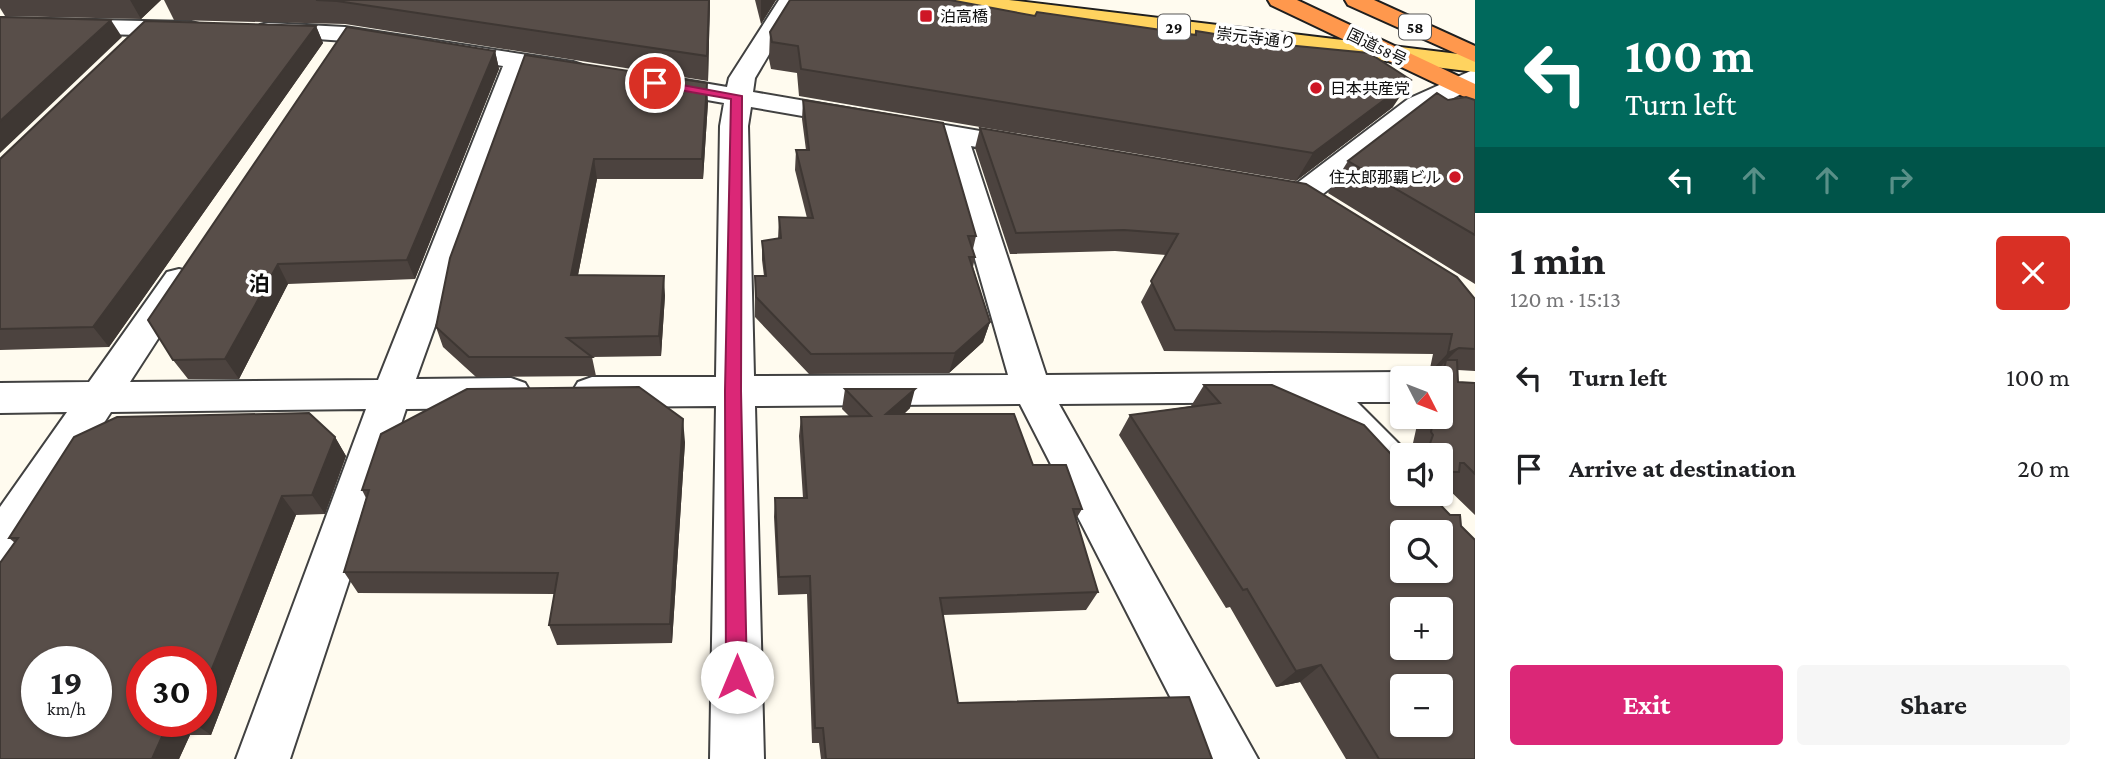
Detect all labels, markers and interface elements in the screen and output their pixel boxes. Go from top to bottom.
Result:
marker: 泊高橋 [918,8,934,24]
place label: 泊高橋 [940,8,988,25]
road number: 29 [1158,15,1190,40]
road number: 58 [1399,15,1431,40]
street label: 崇元寺通り [1215,25,1297,51]
street label: 国道58号 [1344,25,1410,69]
icon: left [1510,28,1601,119]
text: 100 m [1625,28,1754,83]
pin [625,53,685,113]
icon: arrive [636,64,674,102]
marker: 日本共産党 [1308,80,1324,96]
place label: 日本共産党 [1330,80,1410,97]
text: Turn left [1625,86,1736,122]
icon: left [1662,161,1700,199]
icon: ahead [1735,161,1773,199]
icon: ahead [1808,161,1846,199]
icon: right [1881,161,1919,199]
place label: 住太郎那覇ビル [1329,169,1441,186]
marker: 住太郎那覇ビル [1447,169,1463,185]
text: 1 min [1510,236,1606,283]
button: close [1996,236,2070,310]
district label: 泊 [249,272,270,296]
text: 120 m · 15:13 [1510,286,1621,312]
icon: left [1510,359,1548,397]
text: Turn left [1569,363,1667,392]
text: 100 m [2006,363,2070,392]
north arrow [1390,366,1452,429]
map controls [1390,366,1453,737]
button: sound [1390,443,1453,506]
icon: arrive [1510,450,1548,488]
text: Arrive at destination [1569,454,1796,483]
text: 20 m [2017,454,2070,483]
button: search [1390,520,1453,583]
button: + [1390,597,1453,660]
position arrow [700,640,774,714]
speed limit sign: 30 [126,646,217,737]
text: 19 [50,663,83,702]
button: Exit [1510,665,1783,745]
button: Share [1797,665,2070,745]
button: − [1390,674,1453,737]
text: km/h [47,699,86,719]

